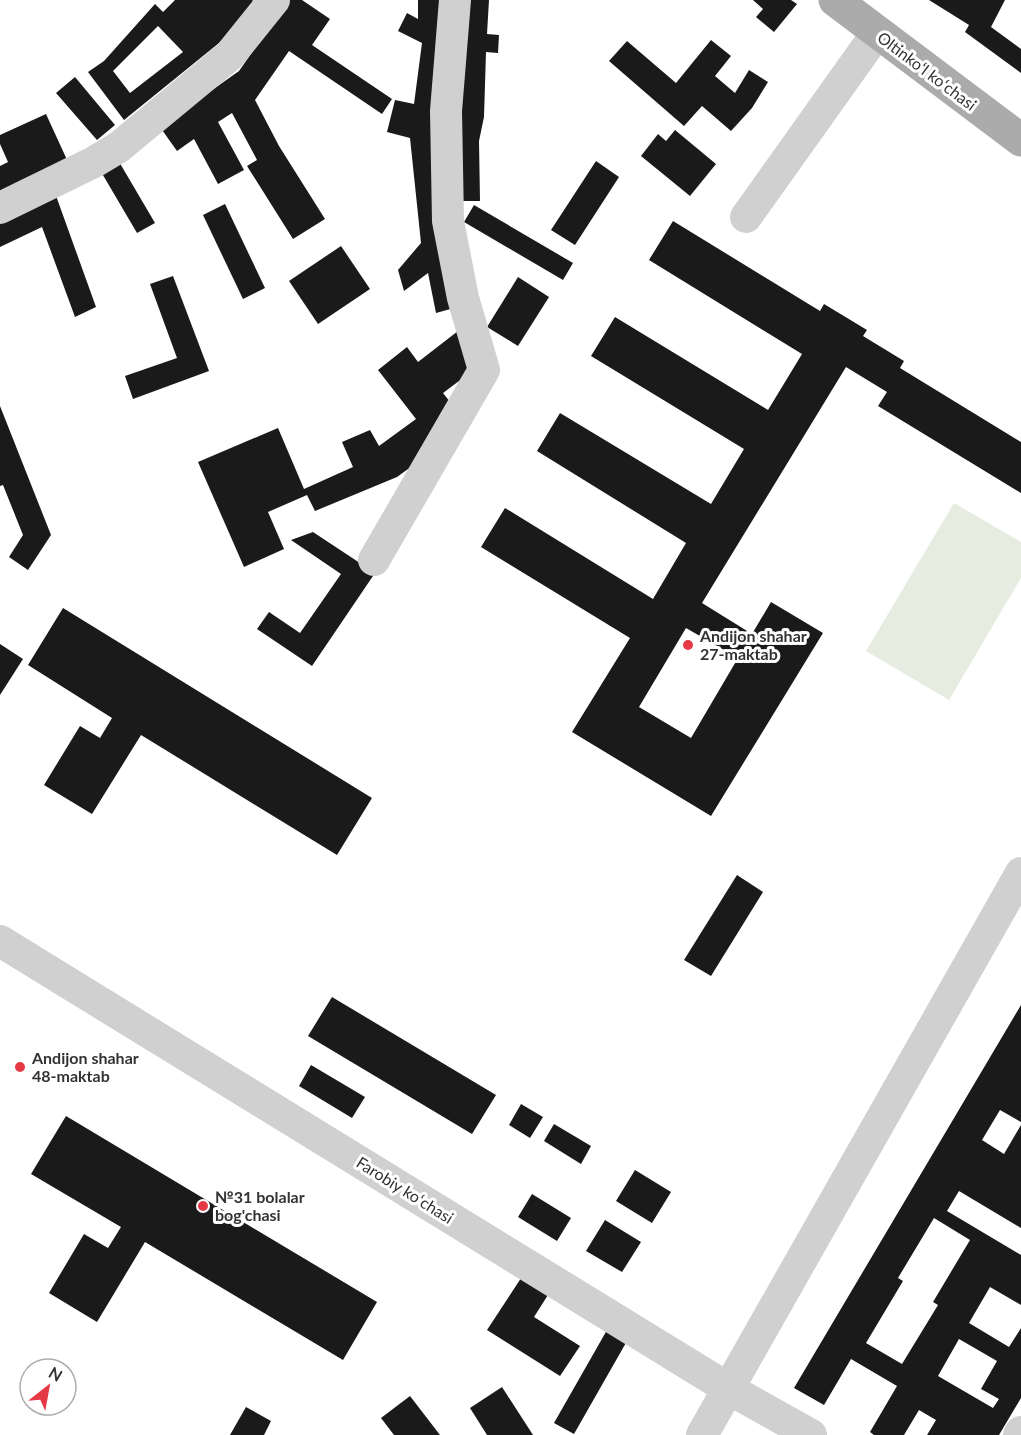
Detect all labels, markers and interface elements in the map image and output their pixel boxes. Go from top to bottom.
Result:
street label: Oltinkoʻl koʻchasi [874,27,980,114]
place label: Andijon shahar 27-maktab [699,626,807,663]
marker: Andijon shahar 27-maktab [681,638,695,652]
place label: Andijon shahar 48-maktab [31,1048,139,1085]
marker: Andijon shahar 48-maktab [13,1060,27,1074]
street label: Farobiy koʻchasi [353,1152,457,1227]
place label: №31 bolalar bog'chasi [215,1187,305,1224]
marker: №31 bolalar bog'chasi [196,1199,210,1213]
north arrow [18,1357,78,1417]
text: N [46,1362,66,1385]

